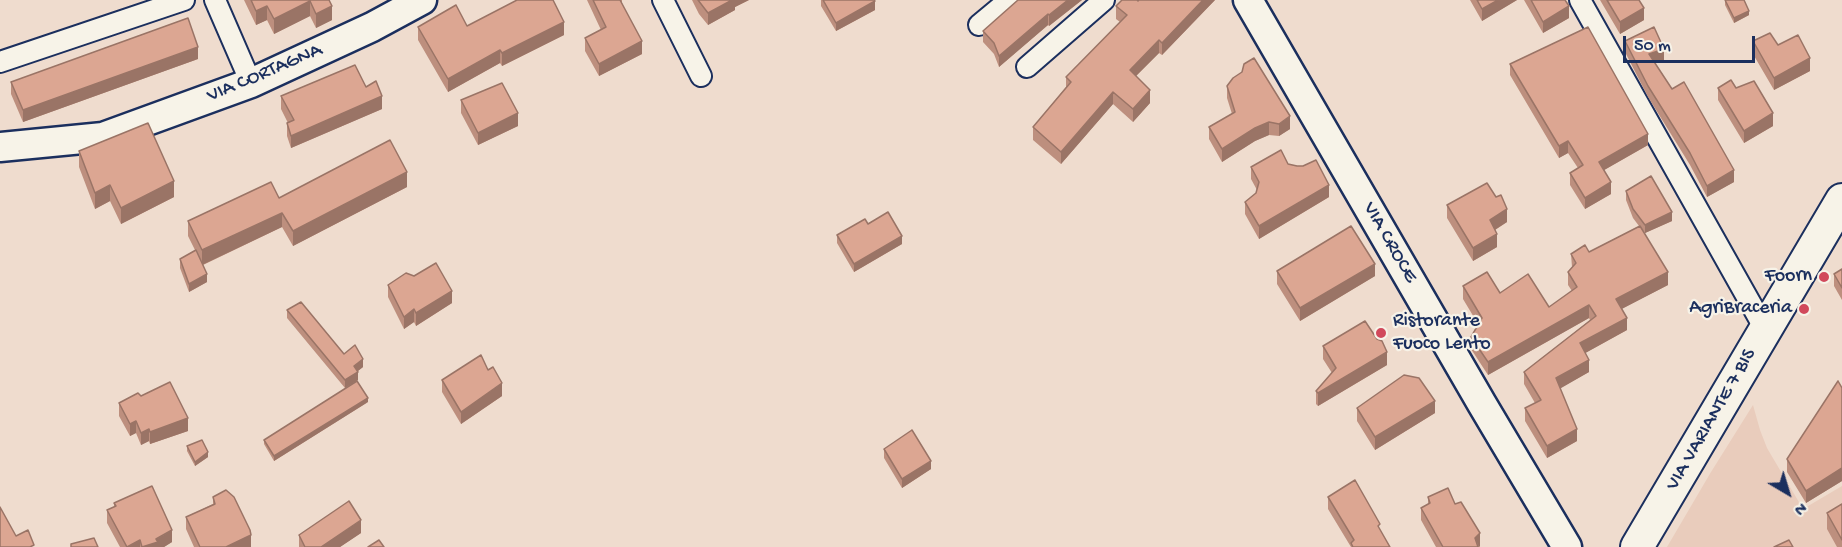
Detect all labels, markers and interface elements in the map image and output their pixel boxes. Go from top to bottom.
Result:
scale bar [1626,24,1758,62]
text: 50 m [1634,36,1671,57]
street label: VIA CORTAGNA [204,39,326,109]
street label: VIA CROCE [1356,198,1422,288]
place label: Foorn [1764,265,1812,289]
marker: Foorn [1817,270,1831,284]
place label: AgriBraceria [1689,297,1792,321]
marker: AgriBraceria [1797,302,1811,316]
place label: Ristorante Fuoco Lento [1393,310,1491,357]
marker: Ristorante Fuoco Lento [1374,326,1388,340]
street label: VIA VARIANTE 7 BIS [1662,345,1762,495]
north arrow [1758,463,1818,523]
text: N [1789,497,1809,518]

